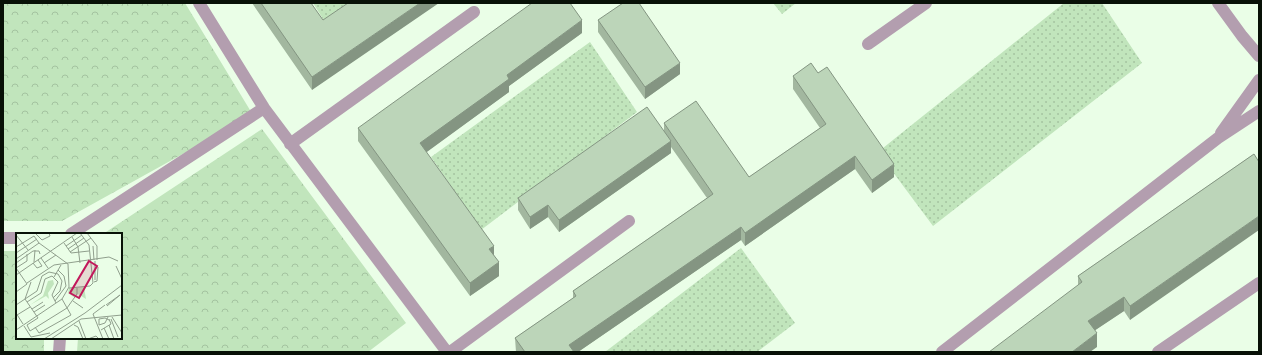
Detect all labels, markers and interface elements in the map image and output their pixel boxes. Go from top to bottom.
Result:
inset map [16,233,122,339]

